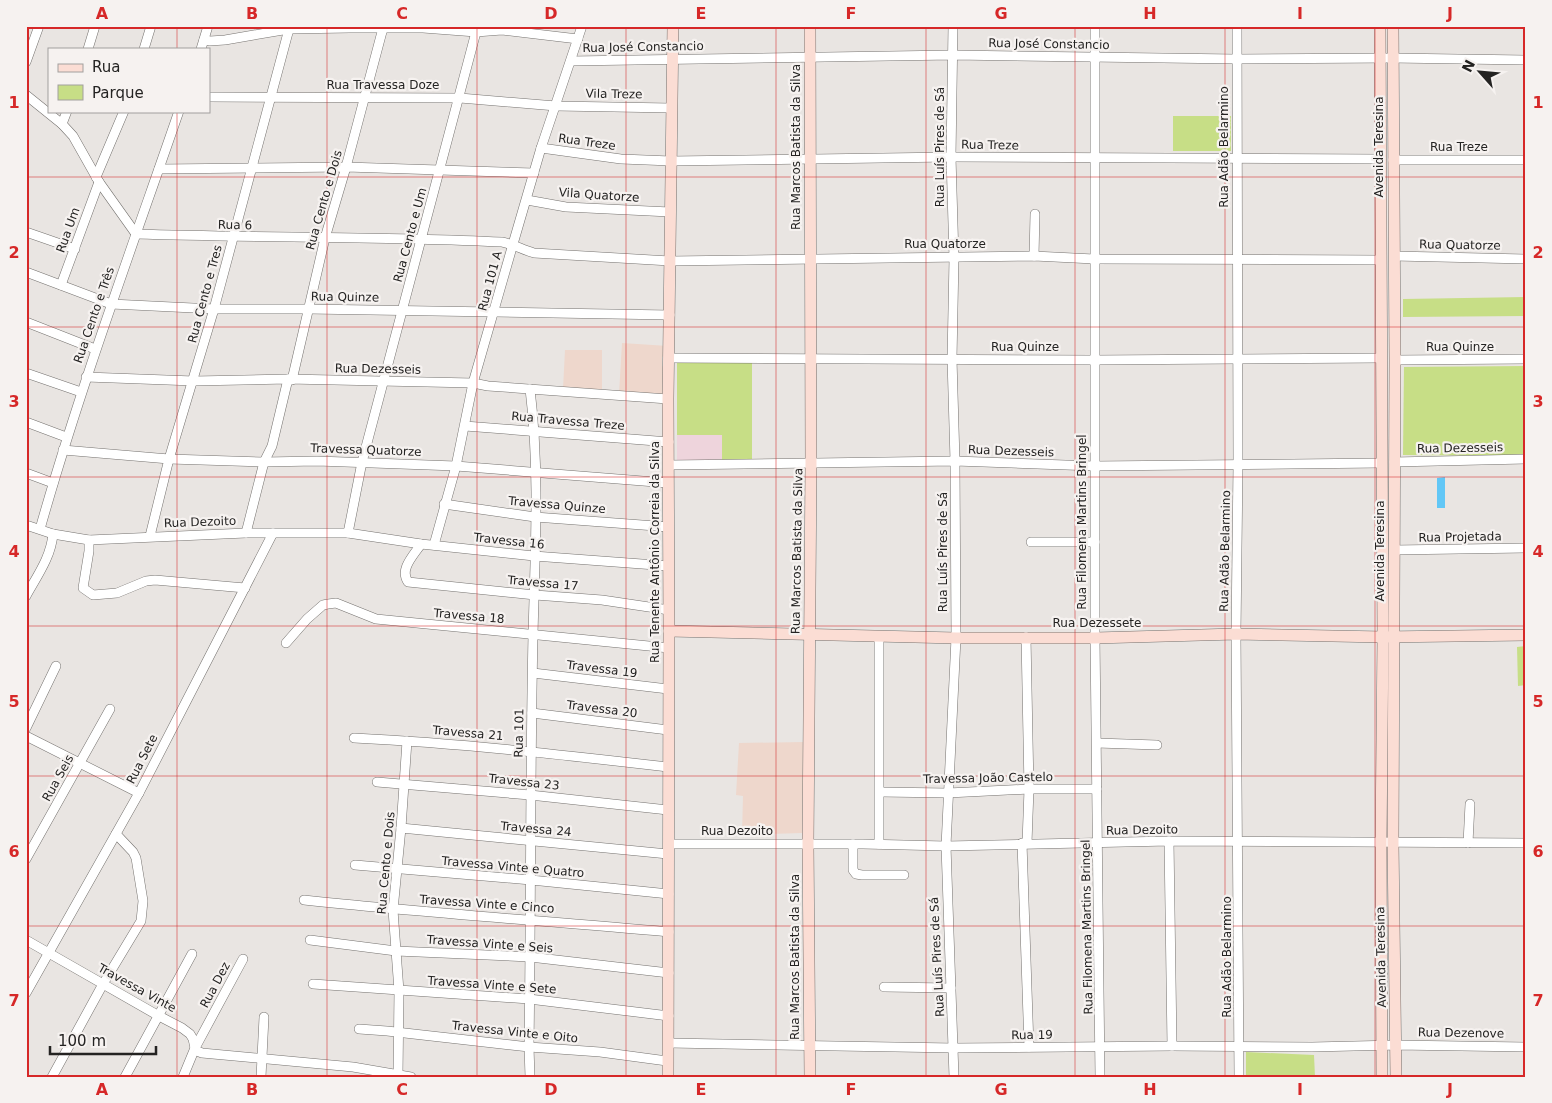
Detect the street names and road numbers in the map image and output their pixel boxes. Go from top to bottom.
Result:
street label: Rua José Constancio [988,36,1110,52]
street label: Rua José Constancio [582,39,704,55]
street label: Rua Marcos Batista da Silva [789,64,803,230]
street label: Rua Travessa Doze [327,78,439,92]
street label: Rua Adão Belarmino [1217,86,1231,208]
street label: Vila Treze [585,87,643,101]
street label: Rua Luís Pires de Sá [933,87,947,207]
street label: Avenida Teresina [1372,97,1386,198]
street label: Rua Treze [557,131,617,153]
street label: Rua Treze [961,137,1019,153]
street label: Rua Treze [1430,140,1488,154]
street label: Rua Cento e Dois [303,148,345,252]
street label: Vila Quatorze [558,185,640,205]
street label: Rua Cento e Um [391,186,429,284]
street label: Rua Um [53,206,83,254]
street label: Rua 6 [218,218,252,232]
street label: Rua Quatorze [904,237,986,251]
street label: Rua Quatorze [1419,237,1501,253]
street label: Rua Cento e Tres [185,243,225,345]
street label: Rua 101 A [475,249,505,313]
street label: Rua Cento e Três [71,265,117,365]
street label: Rua Quinze [311,289,379,305]
street label: Rua Quinze [991,340,1059,354]
street label: Rua Quinze [1426,340,1494,354]
street label: Rua Dezesseis [335,361,421,377]
street label: Rua Travessa Treze [511,409,625,433]
street label: Rua Filomena Martins Bringel [1075,434,1089,610]
street label: Rua Dezesseis [1417,440,1503,456]
street label: Travessa Quatorze [309,441,422,459]
street label: Rua Tenente Antônio Correia da Silva [648,441,662,663]
street label: Rua Dezesseis [968,442,1054,460]
street label: Rua Marcos Batista da Silva [789,468,805,634]
street label: Rua Adão Belarmino [1217,490,1233,612]
street label: Rua Luís Pires de Sá [936,492,950,612]
street label: Travessa Quinze [507,494,606,516]
street label: Avenida Teresina [1373,501,1387,602]
street label: Rua Dezoito [164,514,236,530]
street label: Rua Projetada [1418,529,1502,545]
street label: Travessa 16 [472,530,545,552]
street label: Travessa 17 [506,573,579,593]
street label: Travessa 18 [432,606,505,626]
street label: Rua Dezessete [1053,616,1141,630]
street label: Travessa 19 [565,658,638,680]
street label: Travessa 20 [565,698,638,720]
street label: Rua 101 [512,708,526,758]
street label: Travessa 21 [431,723,504,743]
street label: Rua Sete [124,732,160,786]
street label: Rua Seis [39,752,77,804]
street label: Travessa João Castelo [922,770,1053,786]
street label: Travessa 23 [487,771,560,793]
street label: Rua Cento e Dois [375,811,397,915]
street label: Travessa 24 [499,819,572,839]
street label: Rua Dezoito [1106,822,1178,838]
street label: Rua Dezoito [701,824,773,838]
street label: Rua Filomena Martins Bringel [1078,839,1096,1015]
street label: Travessa Vinte e Quatro [440,854,585,880]
street label: Rua Marcos Batista da Silva [788,874,802,1040]
street label: Travessa Vinte e Cinco [418,892,555,916]
street label: Rua Adão Belarmino [1220,896,1234,1018]
street label: Rua Luís Pires de Sá [927,897,947,1017]
street label: Avenida Teresina [1373,906,1389,1008]
street label: Travessa Vinte e Seis [425,933,554,955]
street label: Travessa Vinte [95,960,178,1015]
street label: Rua Dez [197,960,233,1010]
street label: Travessa Vinte e Sete [426,973,557,996]
street label: Travessa Vinte e Oito [450,1018,579,1046]
street label: Rua Dezenove [1418,1025,1504,1041]
street label: Rua 19 [1011,1028,1053,1042]

